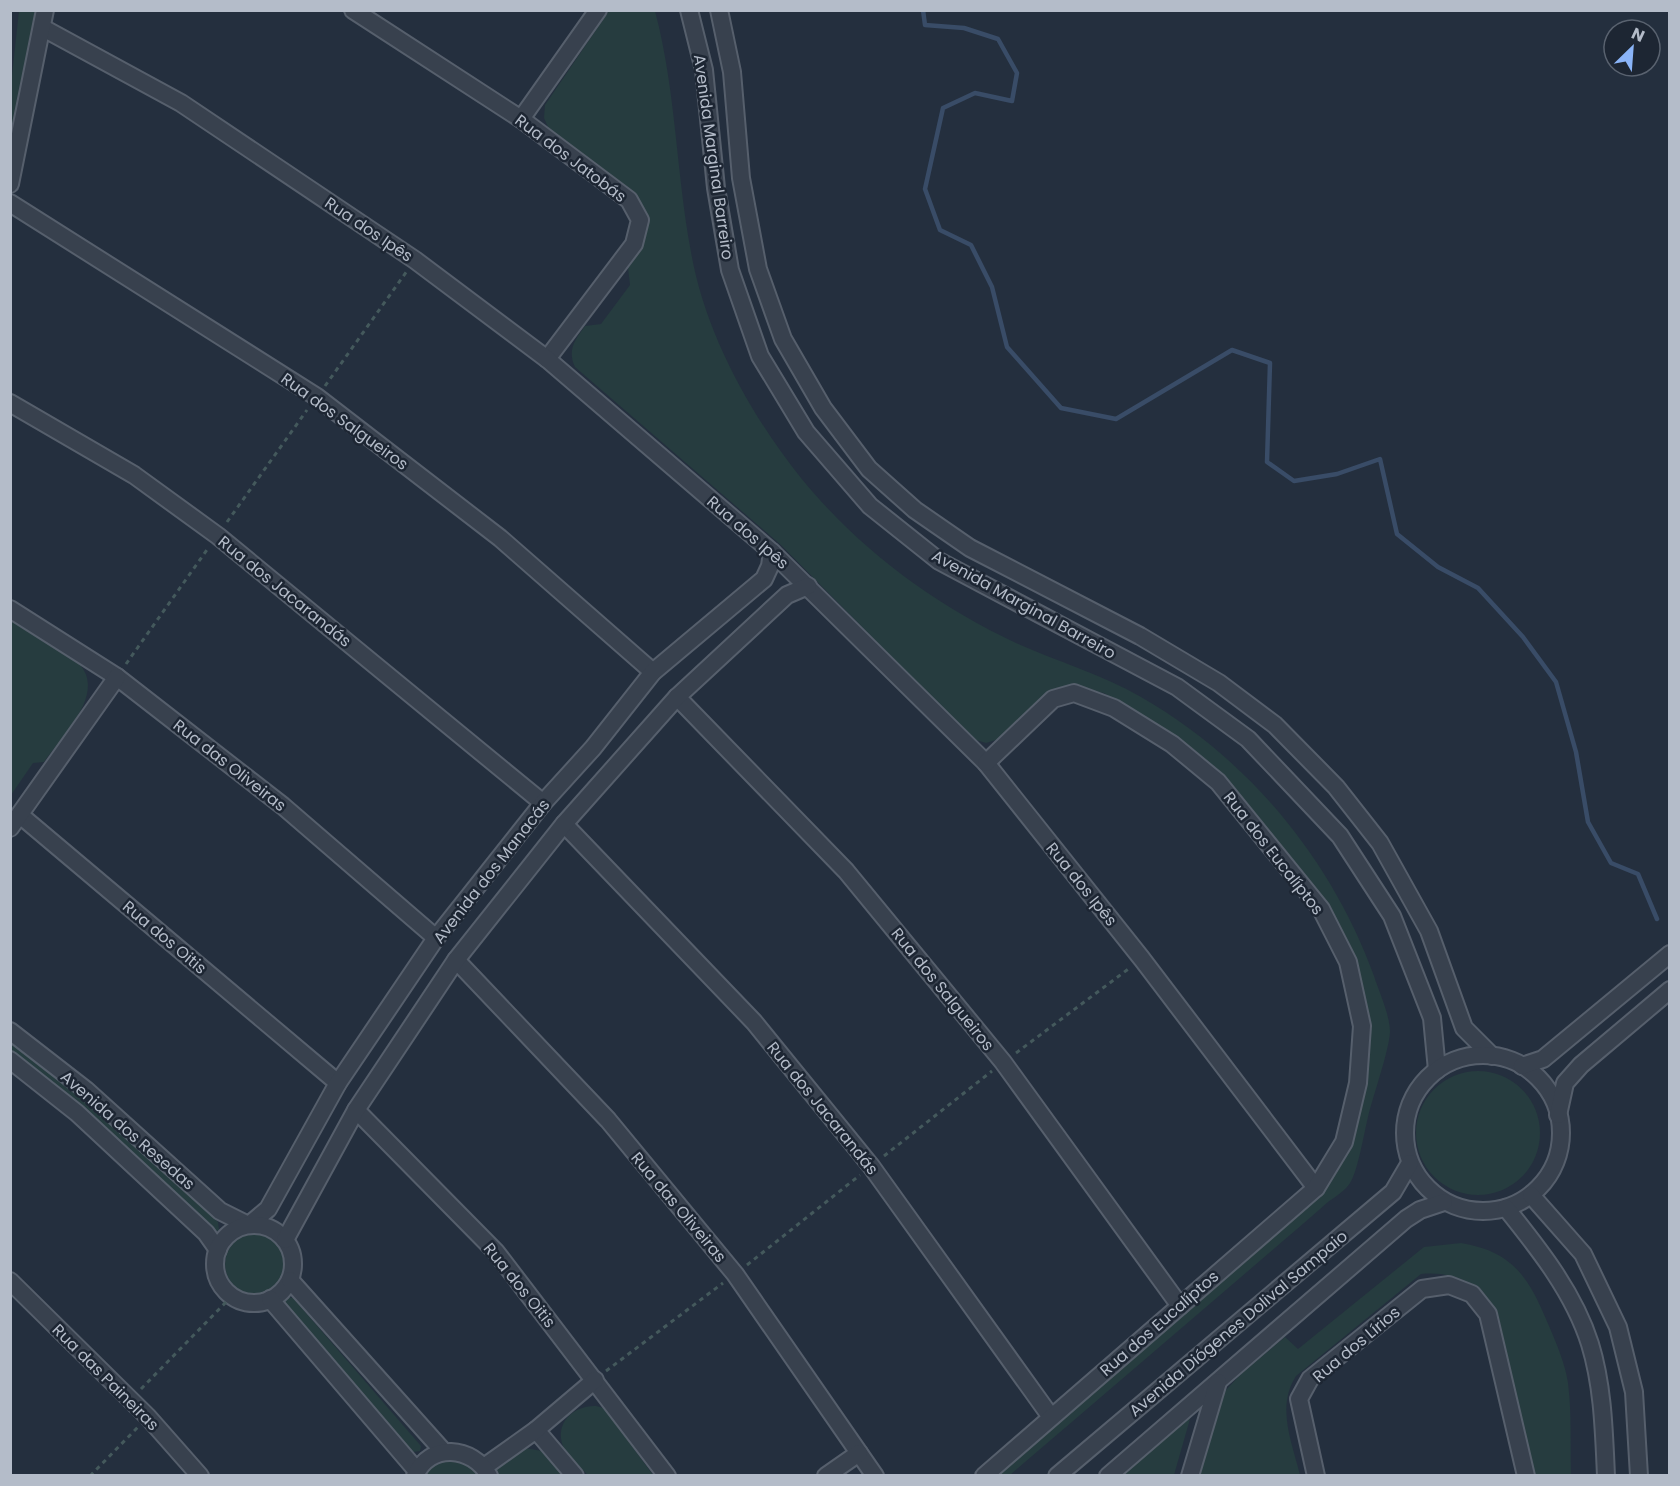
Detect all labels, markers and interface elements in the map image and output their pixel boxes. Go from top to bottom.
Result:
north arrow [1602,18,1662,78]
text: N [1628,22,1648,48]
street label: Avenida Marginal Barreiro [688,53,739,261]
street label: Rua dos Jatobás [510,109,631,208]
street label: Rua dos Ipês [320,191,417,267]
street label: Rua dos Salgueiros [276,367,413,475]
street label: Rua dos Ipês [702,490,794,574]
street label: Rua dos Jacarandás [213,530,356,652]
street label: Avenida Marginal Barreiro [928,544,1120,665]
street label: Rua das Oliveiras [168,714,291,817]
street label: Rua dos Eucalíptos [1218,787,1329,920]
street label: Avenida dos Manacás [428,794,555,949]
street label: Rua dos Ipês [1041,838,1123,931]
street label: Rua dos Oitis [118,895,212,979]
street label: Rua dos Salgueiros [886,923,999,1056]
street label: Rua dos Jacarandás [762,1037,884,1180]
street label: Avenida dos Resedas [55,1065,200,1195]
street label: Rua das Oliveiras [626,1147,732,1267]
street label: Avenida Diógenes Dolival Sampaio [1124,1225,1352,1422]
street label: Rua dos Oitis [478,1238,561,1333]
street label: Rua dos Eucalíptos [1095,1265,1224,1382]
street label: Rua dos Lírios [1308,1301,1405,1388]
street label: Rua das Paineiras [47,1319,164,1436]

